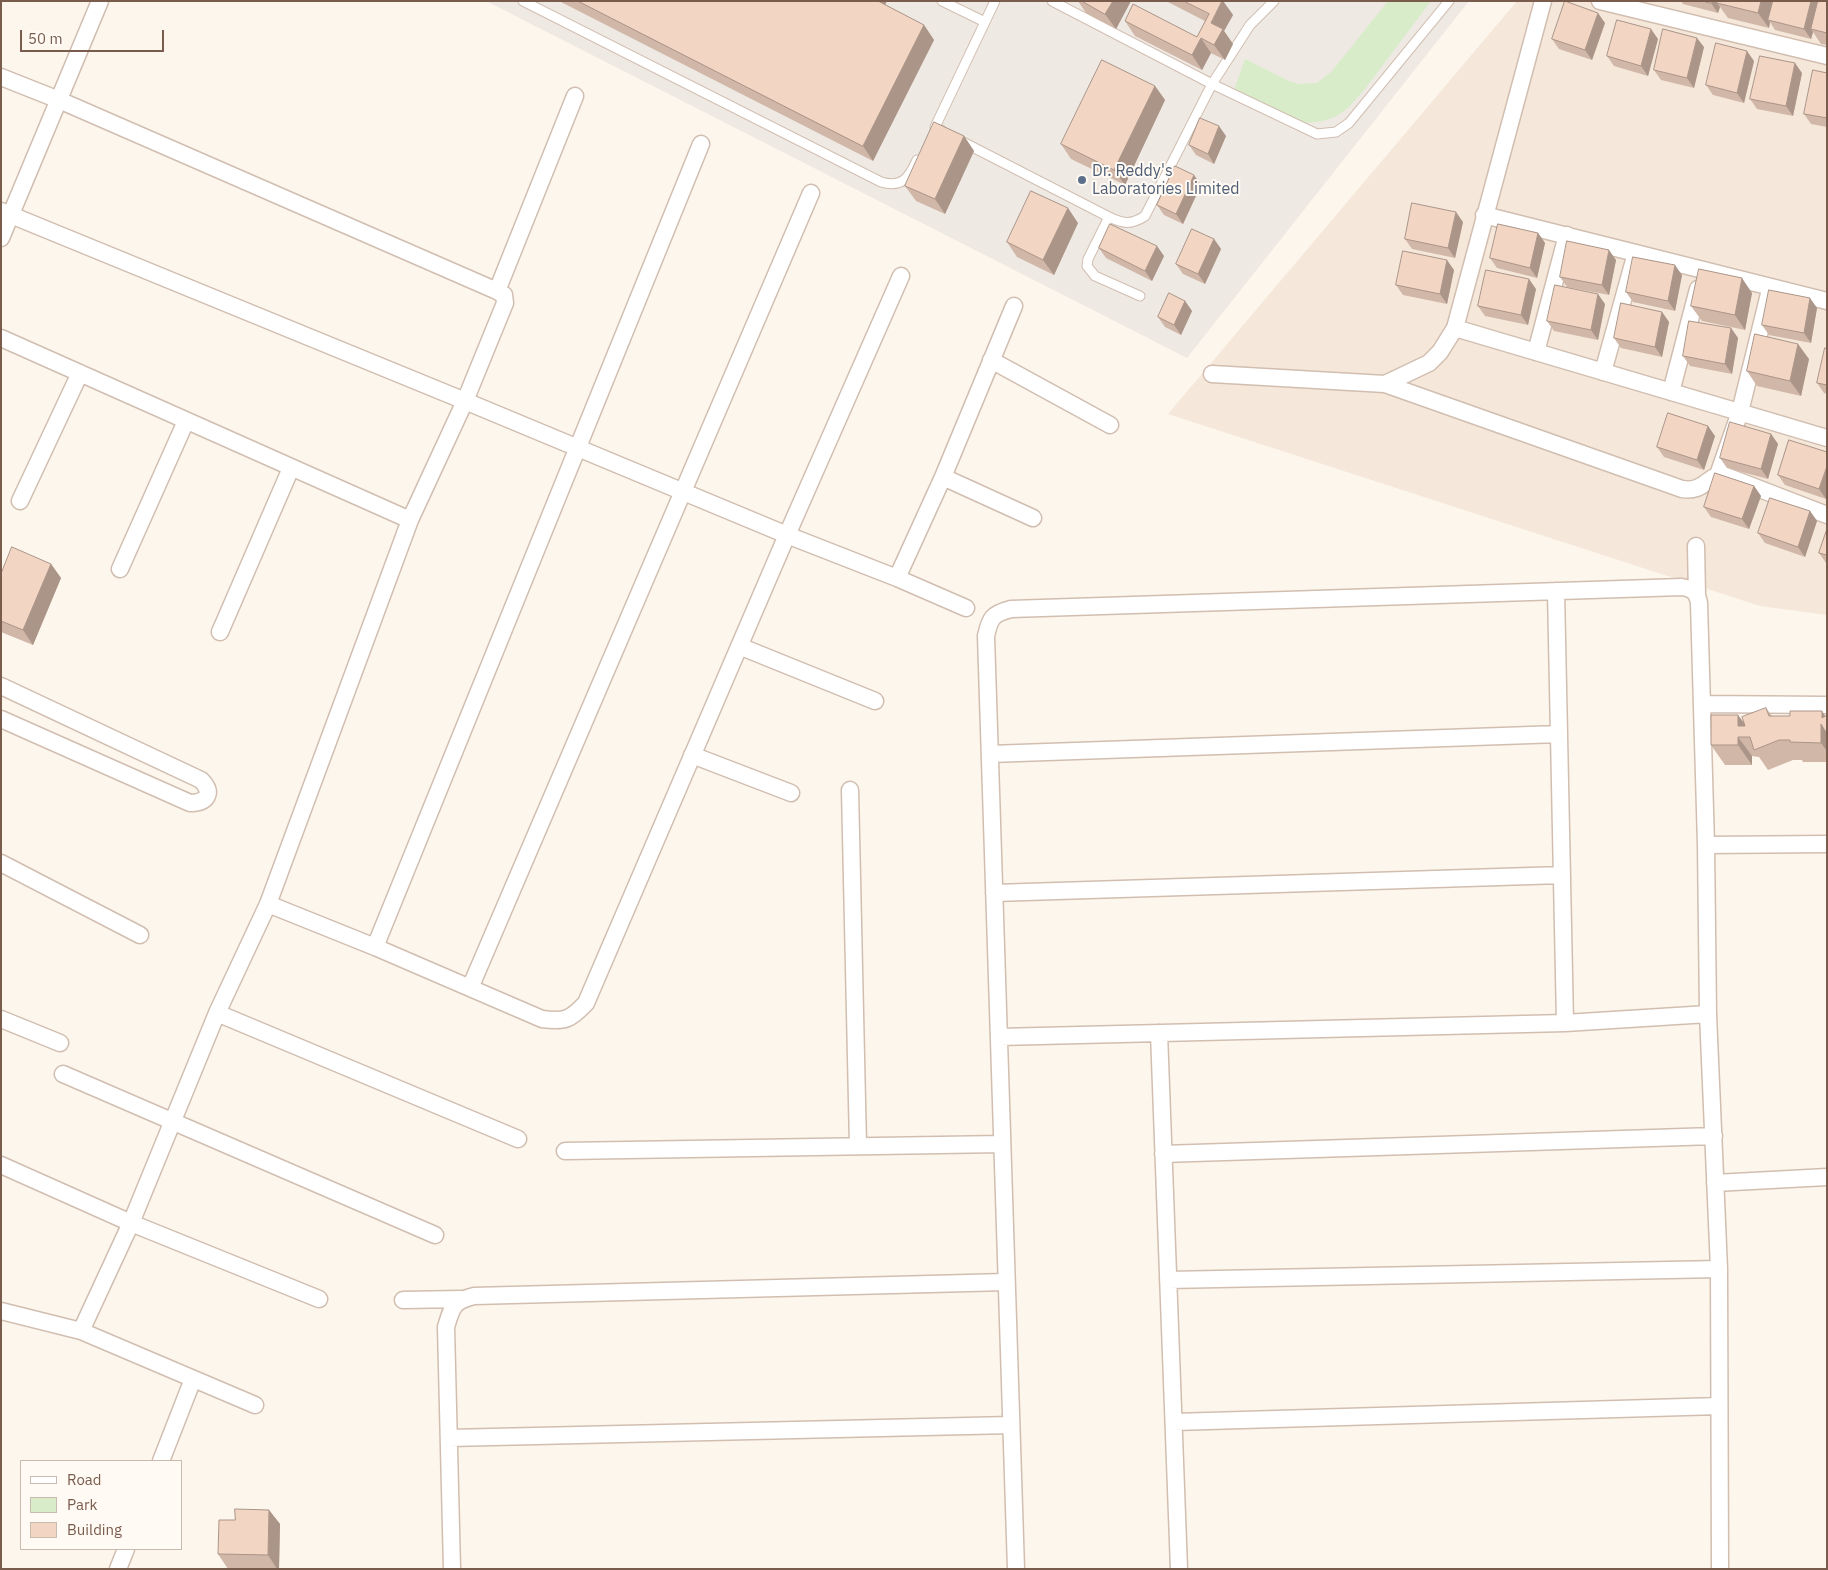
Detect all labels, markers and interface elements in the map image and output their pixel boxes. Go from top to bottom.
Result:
scale bar [22,20,166,52]
text: 50 m [28,29,63,48]
place label: Dr. Reddy's Laboratories Limited [1092,161,1239,199]
marker: Dr. Reddy's Laboratories Limited [1076,174,1088,186]
legend [20,1460,182,1550]
text: Road [67,1470,102,1489]
text: Park [67,1495,97,1514]
text: Building [67,1520,122,1539]

